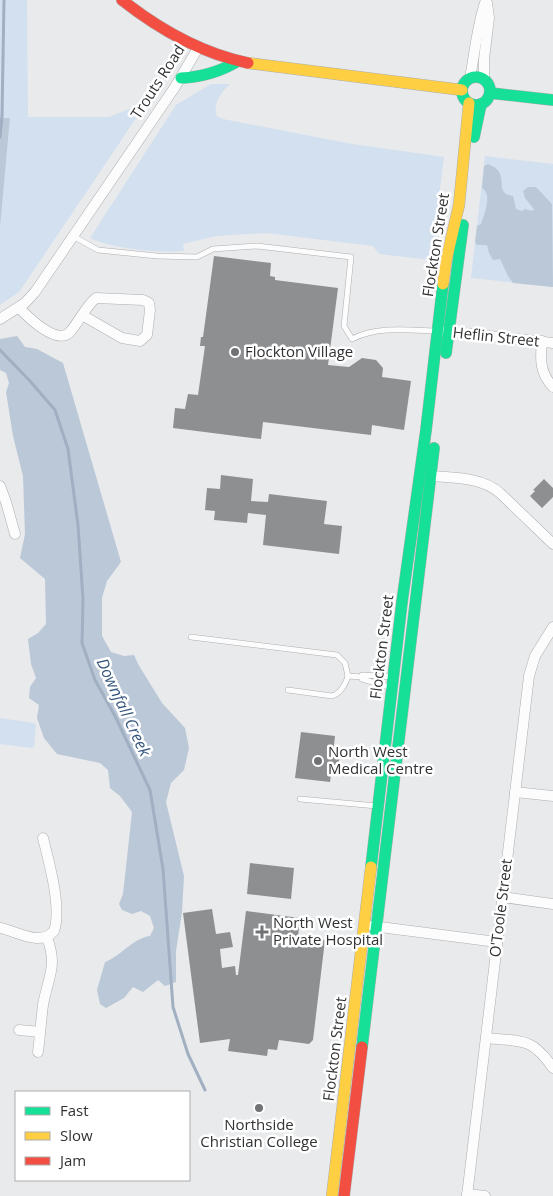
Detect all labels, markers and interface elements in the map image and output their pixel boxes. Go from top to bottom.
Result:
street label: Trouts Road [126,40,189,122]
street label: Flockton Street [417,191,453,298]
street label: Heflin Street [452,322,540,351]
place label: Flockton Village [245,341,353,361]
marker: Flockton Village [229,346,241,358]
street label: Flockton Street [365,594,397,700]
water label: Downfall Creek [92,654,157,761]
place label: North West Medical Centre [328,741,433,778]
marker: North West Medical Centre [312,755,324,767]
street label: O'Toole Street [484,857,516,958]
place label: North West Private Hospital [273,912,383,949]
marker: North West Private Hospital [255,925,269,939]
street label: Flockton Street [318,996,350,1102]
legend [15,1091,190,1181]
text: Fast [60,1100,89,1120]
marker: Northside Christian College [253,1102,265,1114]
place label: Northside Christian College [200,1114,318,1151]
text: Slow [60,1125,93,1145]
text: Jam [58,1150,86,1170]

